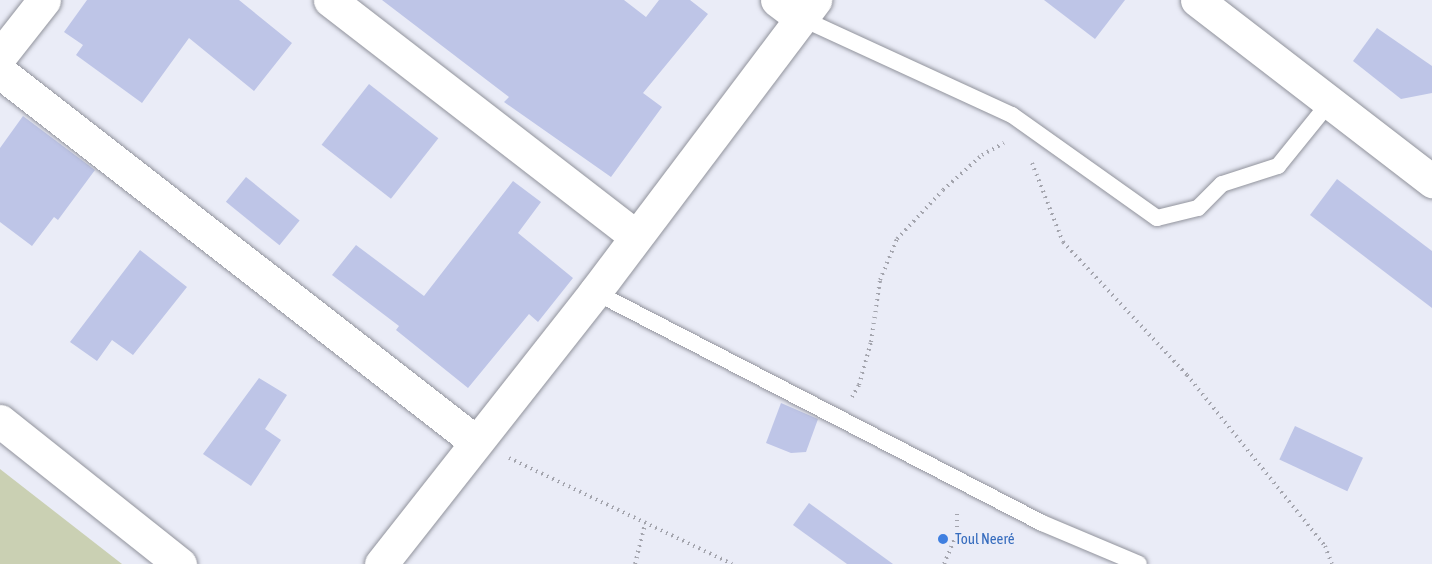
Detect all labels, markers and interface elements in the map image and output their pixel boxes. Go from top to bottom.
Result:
place label: Toul Neeré [955,530,1015,548]
marker: Toul Neeré [936,532,950,546]

